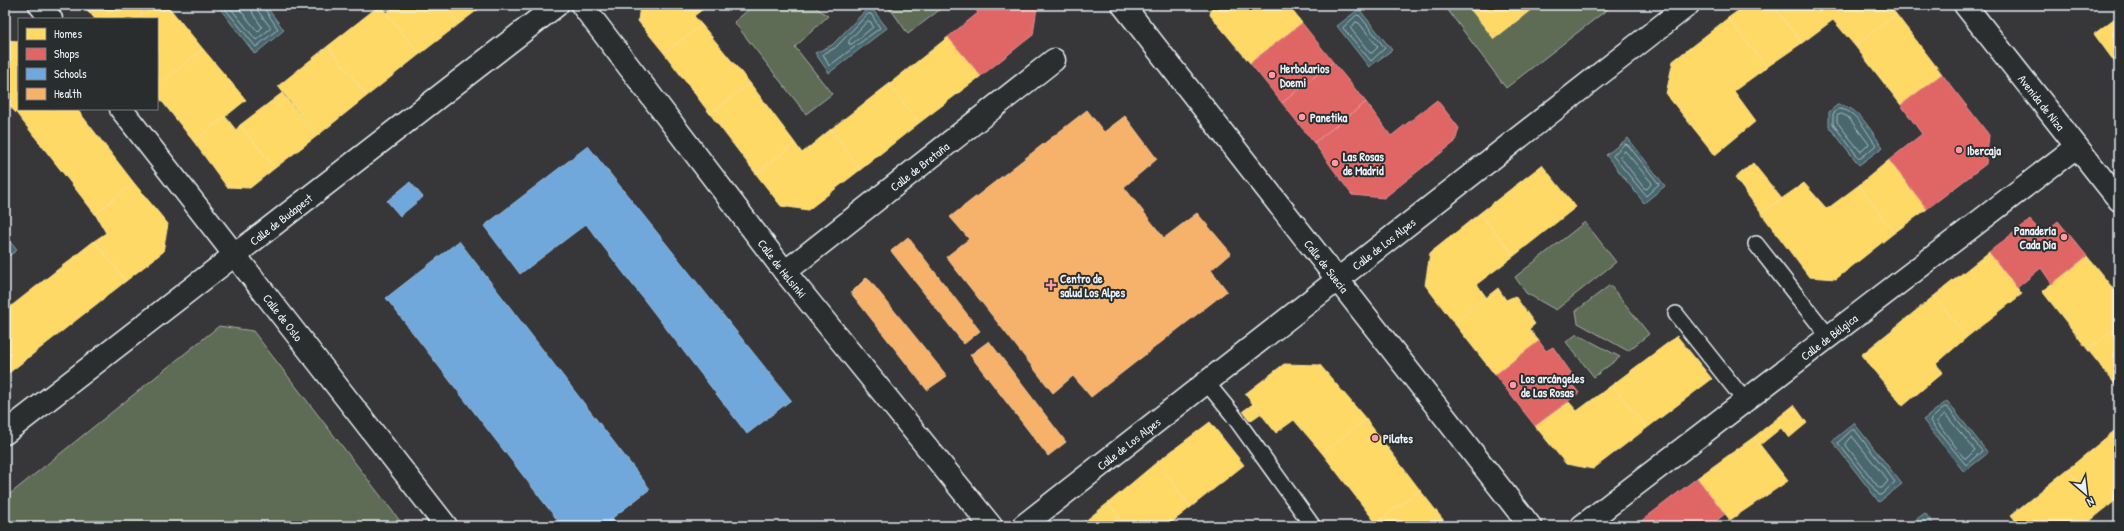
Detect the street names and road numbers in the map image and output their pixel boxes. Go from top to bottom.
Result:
street label: Avenida de Niza [2014,71,2069,134]
street label: Calle de Bretaña [886,137,953,195]
street label: Calle de Budapest [246,189,316,249]
street label: Calle de Los Alpes [1348,213,1419,274]
street label: Calle de Helsinki [754,235,811,301]
street label: Calle de Suecia [1301,236,1353,296]
street label: Calle de Oslo [259,290,307,345]
street label: Calle de Bélgica [1797,309,1861,364]
street label: Calle de Los Alpes [1093,413,1164,474]

